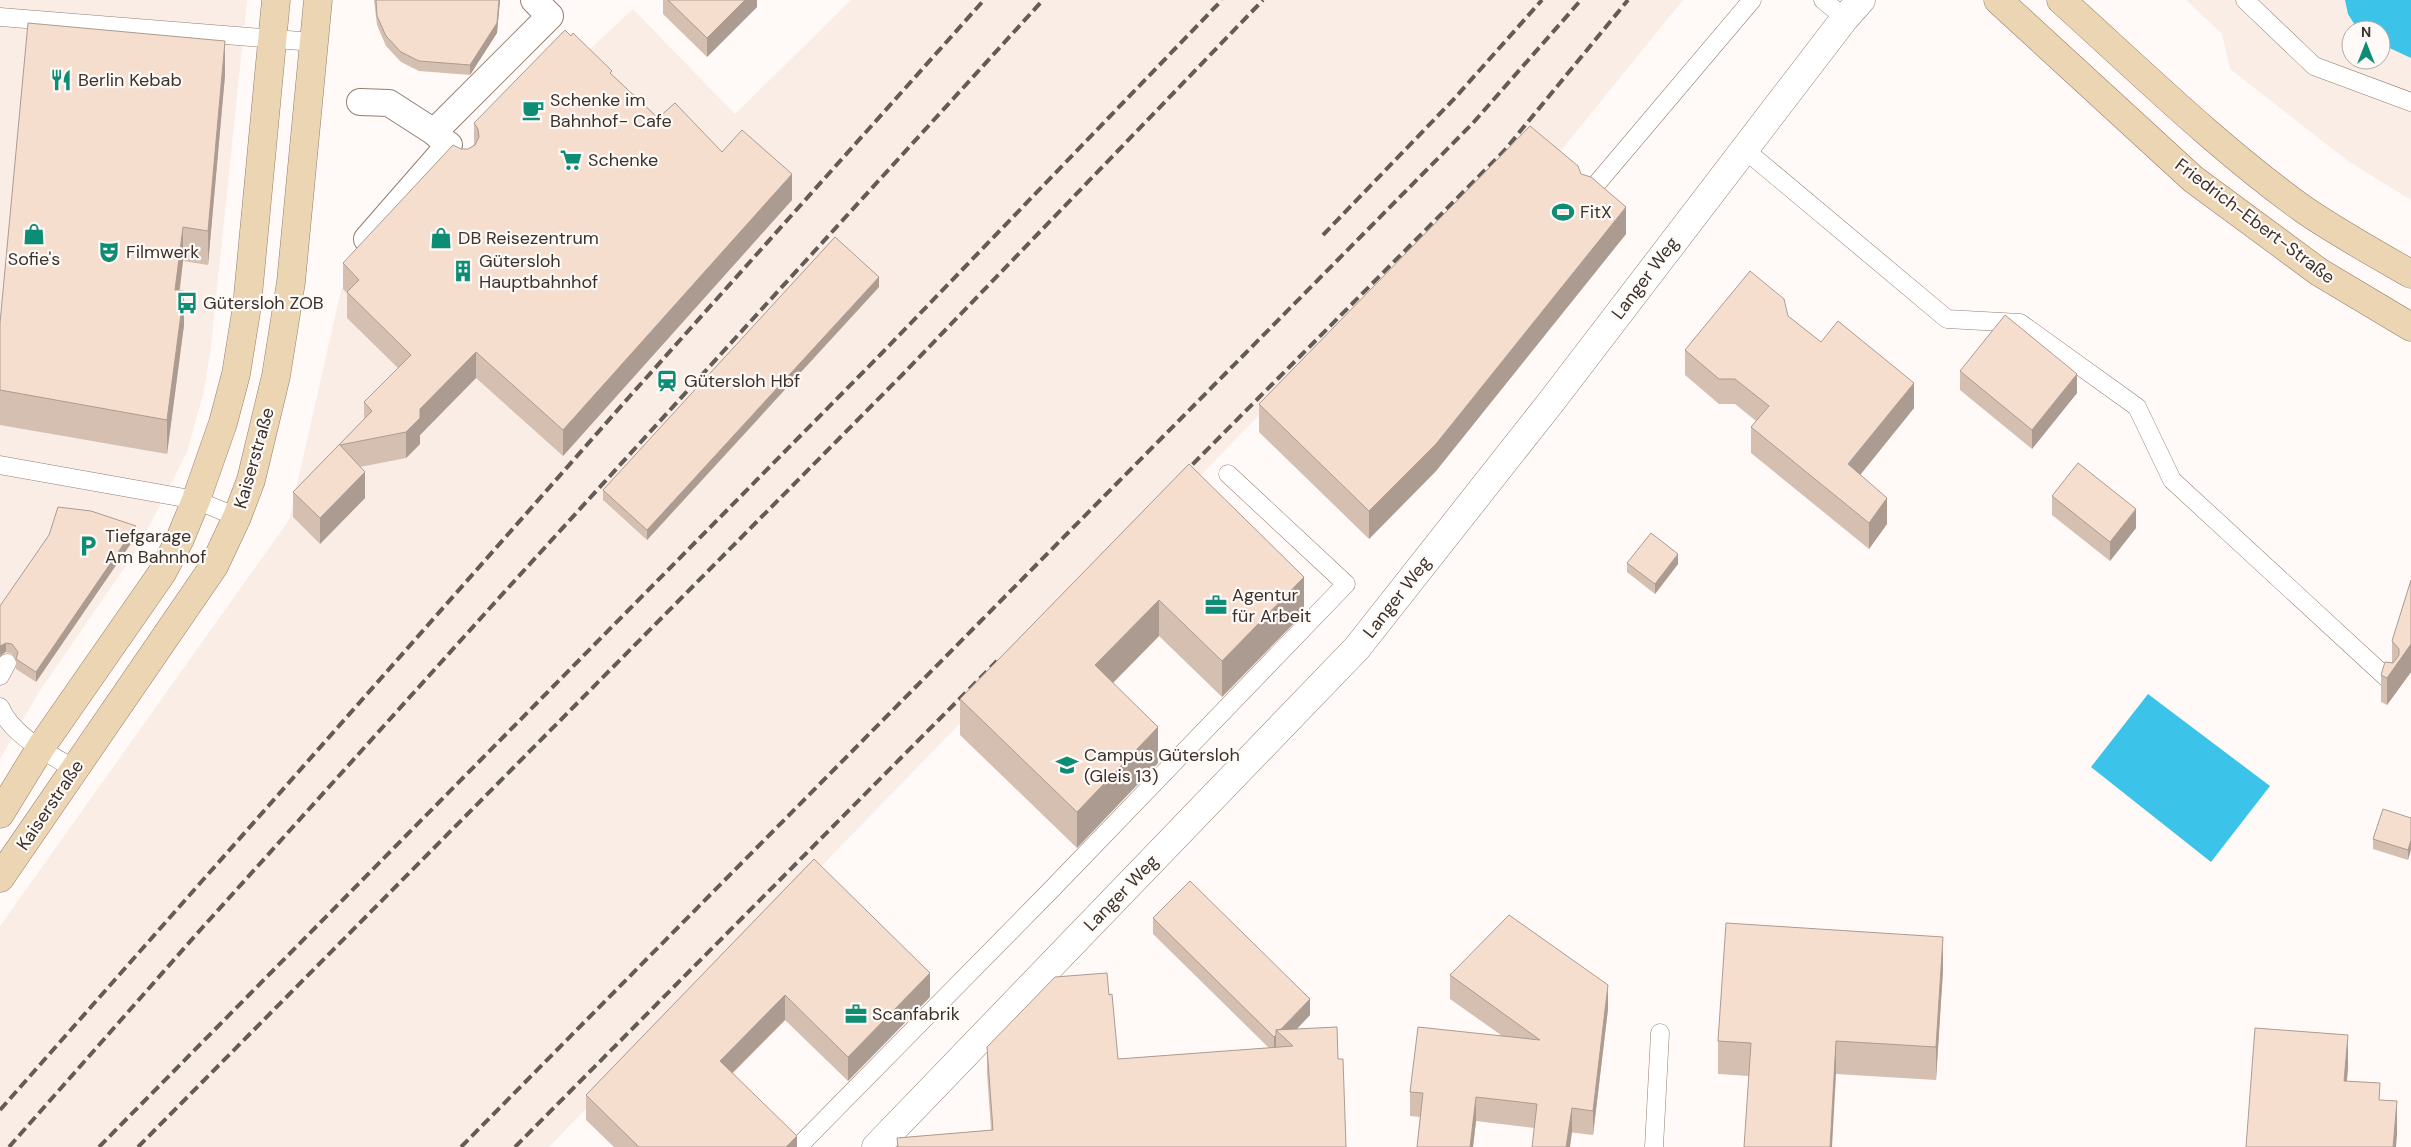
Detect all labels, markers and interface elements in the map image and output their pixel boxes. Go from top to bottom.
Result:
north arrow [2341,20,2391,70]
text: N [2361,23,2371,41]
restaurant icon: Berlin Kebab [48,67,74,93]
place label: Berlin Kebab [78,68,182,92]
place label: Schenke im Bahnhof- Cafe [550,88,672,133]
cafe icon: Schenke im Bahnhof- Cafe [520,97,546,123]
supermarket icon: Schenke [558,147,584,173]
place label: Schenke [588,148,658,172]
street label: Friedrich-Ebert-Straße [2170,153,2340,289]
sports icon: FitX [1550,199,1576,225]
place label: FitX [1580,200,1612,224]
shop icon: Sofie's [21,221,47,247]
shop icon: DB Reisezentrum [428,225,454,251]
place label: DB Reisezentrum [458,226,599,250]
street label: Langer Weg [1606,232,1684,324]
theatre icon: Filmwerk [96,239,122,265]
place label: Filmwerk [126,240,199,264]
place label: Sofie's [8,247,60,271]
place label: Gütersloh Hauptbahnhof [479,249,598,294]
building icon: Gütersloh Hauptbahnhof [450,258,476,284]
bus stop icon: Gütersloh ZOB [174,290,200,316]
place label: Gütersloh ZOB [203,291,324,315]
station icon: Gütersloh Hbf [654,368,680,394]
place label: Gütersloh Hbf [684,369,800,393]
street label: Kaiserstraße [228,405,280,511]
place label: Tiefgarage Am Bahnhof [105,524,206,569]
parking icon: Tiefgarage Am Bahnhof [75,533,101,559]
street label: Langer Weg [1357,551,1437,643]
place label: Agentur für Arbeit [1232,583,1311,628]
office icon: Agentur für Arbeit [1203,592,1229,618]
place label: Campus Gütersloh (Gleis 13) [1084,743,1240,788]
school or university icon: Campus Gütersloh (Gleis 13) [1054,752,1080,778]
street label: Kaiserstraße [11,755,89,855]
street label: Langer Weg [1078,850,1164,936]
office icon: Scanfabrik [843,1001,869,1027]
place label: Scanfabrik [872,1002,960,1026]

